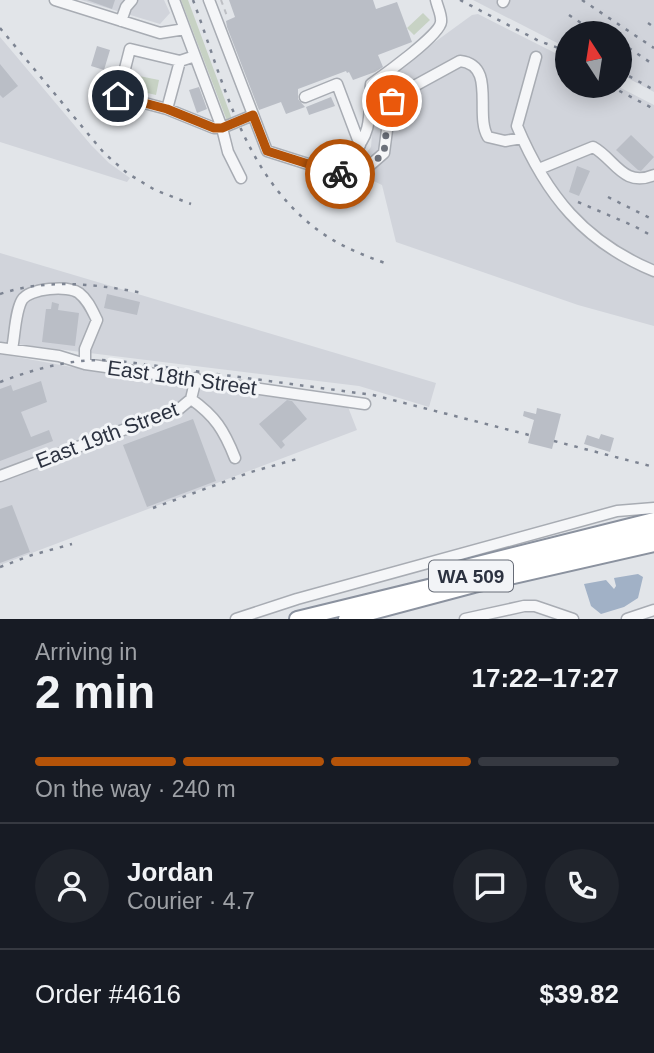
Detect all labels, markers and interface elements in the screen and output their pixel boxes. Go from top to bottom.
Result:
north arrow [555,21,632,98]
map controls [555,21,632,98]
pin [88,66,148,126]
pin [362,71,422,131]
icon: home [99,77,137,115]
icon: bag [373,82,411,120]
courier [305,139,375,209]
icon: bike [321,155,359,193]
street label: East 18th Street [106,356,258,399]
street label: East 19th Street [32,397,181,472]
road number: WA 509 [429,561,513,592]
text: Arriving in [35,639,137,665]
text: 17:22–17:27 [472,663,619,693]
text: 2 min [35,666,155,718]
text: On the way · 240 m [35,776,236,802]
button: person [35,849,109,923]
button: chat [453,849,527,923]
button: phone [545,849,619,923]
text: Jordan [127,857,214,887]
text: Courier · 4.7 [127,888,255,914]
text: Order #4616 [35,979,181,1009]
text: $39.82 [539,979,619,1009]

